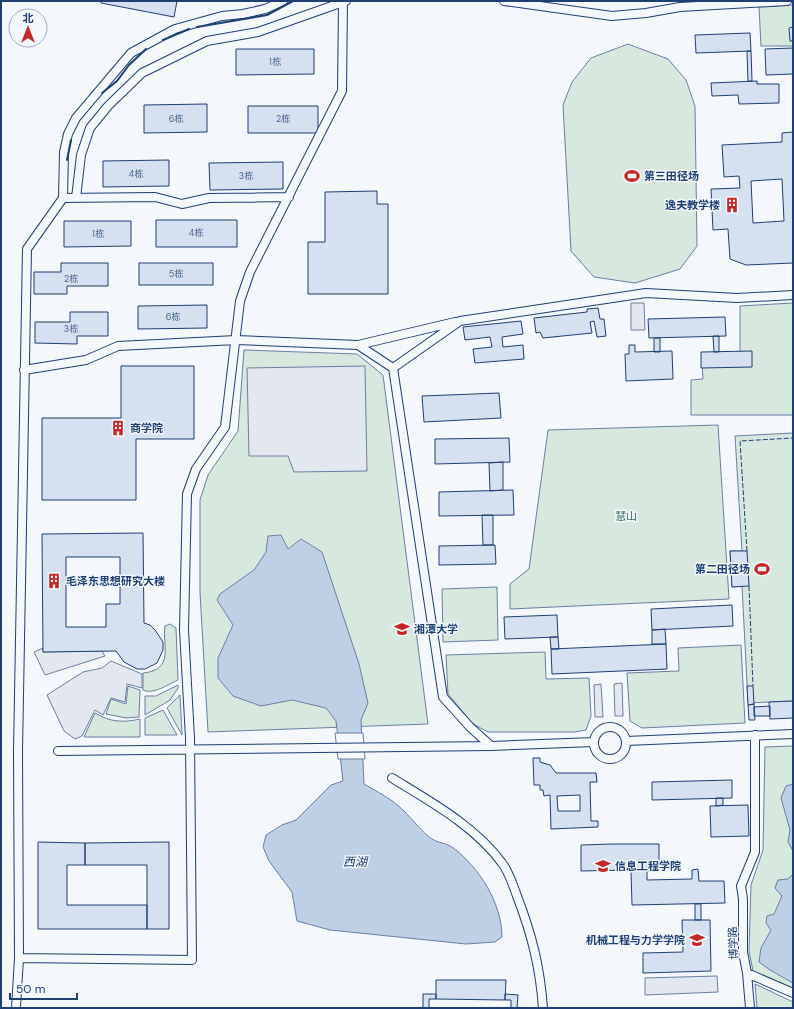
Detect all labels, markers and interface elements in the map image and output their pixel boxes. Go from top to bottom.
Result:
north arrow [8,8,48,48]
text: 北 [23,11,34,25]
house number: 1栋 [269,56,281,68]
house number: 6栋 [169,113,183,125]
house number: 2栋 [276,113,290,125]
sports icon: 第三田径场 [623,167,641,185]
house number: 4栋 [129,168,143,180]
place label: 第三田径场 [644,169,699,183]
house number: 3栋 [239,170,253,182]
building icon: 逸夫教学楼 [723,196,741,214]
place label: 逸夫教学楼 [665,198,720,212]
house number: 4栋 [189,227,203,239]
house number: 1栋 [92,228,104,240]
house number: 5栋 [169,268,183,280]
house number: 2栋 [64,273,78,285]
house number: 6栋 [166,311,180,323]
house number: 3栋 [64,323,78,335]
building icon: 商学院 [109,419,127,437]
place label: 商学院 [130,421,163,435]
park label: 慧山 [615,509,637,523]
sports icon: 第二田径场 [753,560,771,578]
place label: 第二田径场 [695,562,750,576]
building icon: 毛泽东思想研究大楼 [45,572,63,590]
place label: 毛泽东思想研究大楼 [66,574,165,588]
school or university icon: 湘潭大学 [393,620,411,638]
place label: 湘潭大学 [414,622,458,636]
water label: 西湖 [343,854,369,870]
school or university icon: 信息工程学院 [594,857,612,875]
place label: 信息工程学院 [615,859,681,873]
street label: 博学路 [725,926,741,960]
school or university icon: 机械工程与力学学院 [688,931,706,949]
place label: 机械工程与力学学院 [586,933,685,947]
scale bar [10,975,77,1001]
text: 50 m [16,981,45,997]

